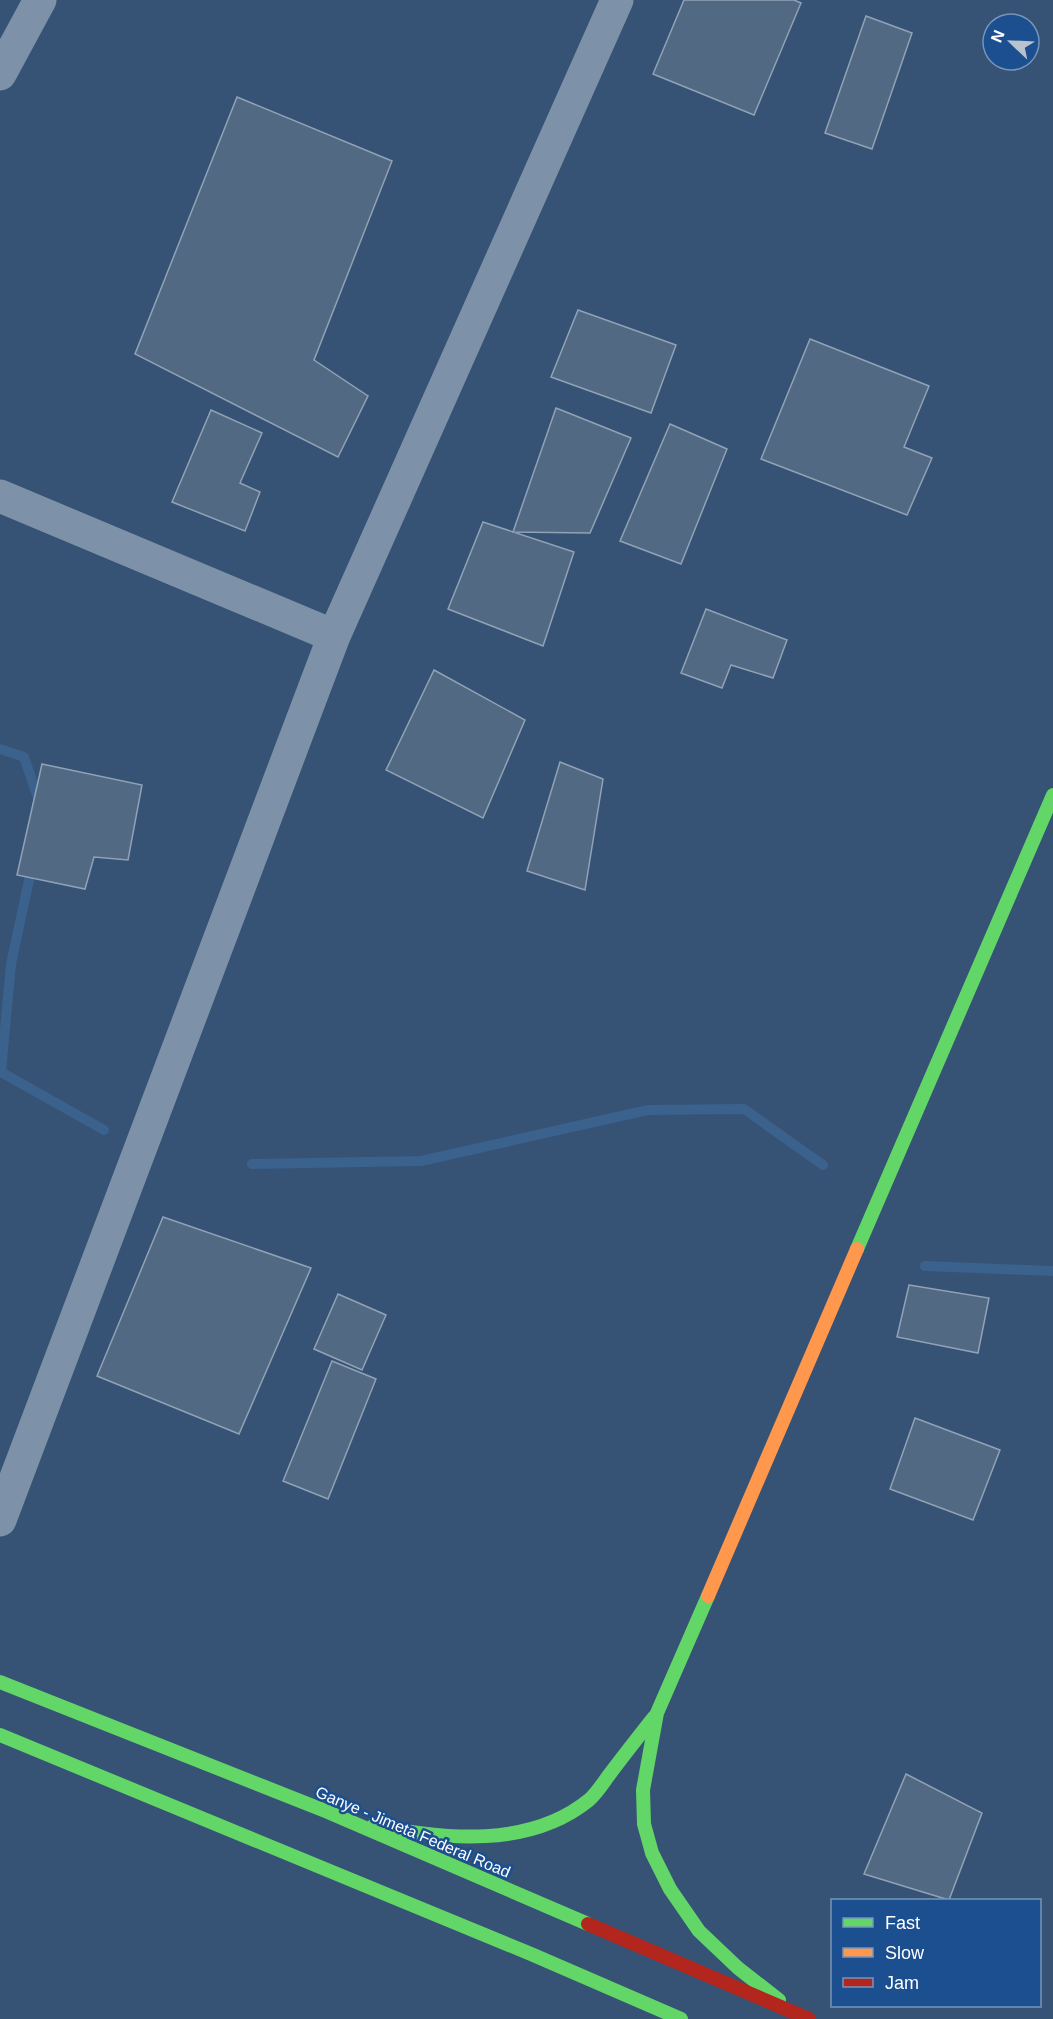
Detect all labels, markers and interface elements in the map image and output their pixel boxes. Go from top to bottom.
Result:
north arrow [981,12,1041,72]
text: N [988,28,1008,45]
street label: Ganye - Jimeta Federal Road [313,1783,513,1881]
legend [831,1899,1041,2007]
text: Fast [885,1913,920,1933]
text: Slow [885,1943,925,1963]
text: Jam [885,1973,919,1993]

